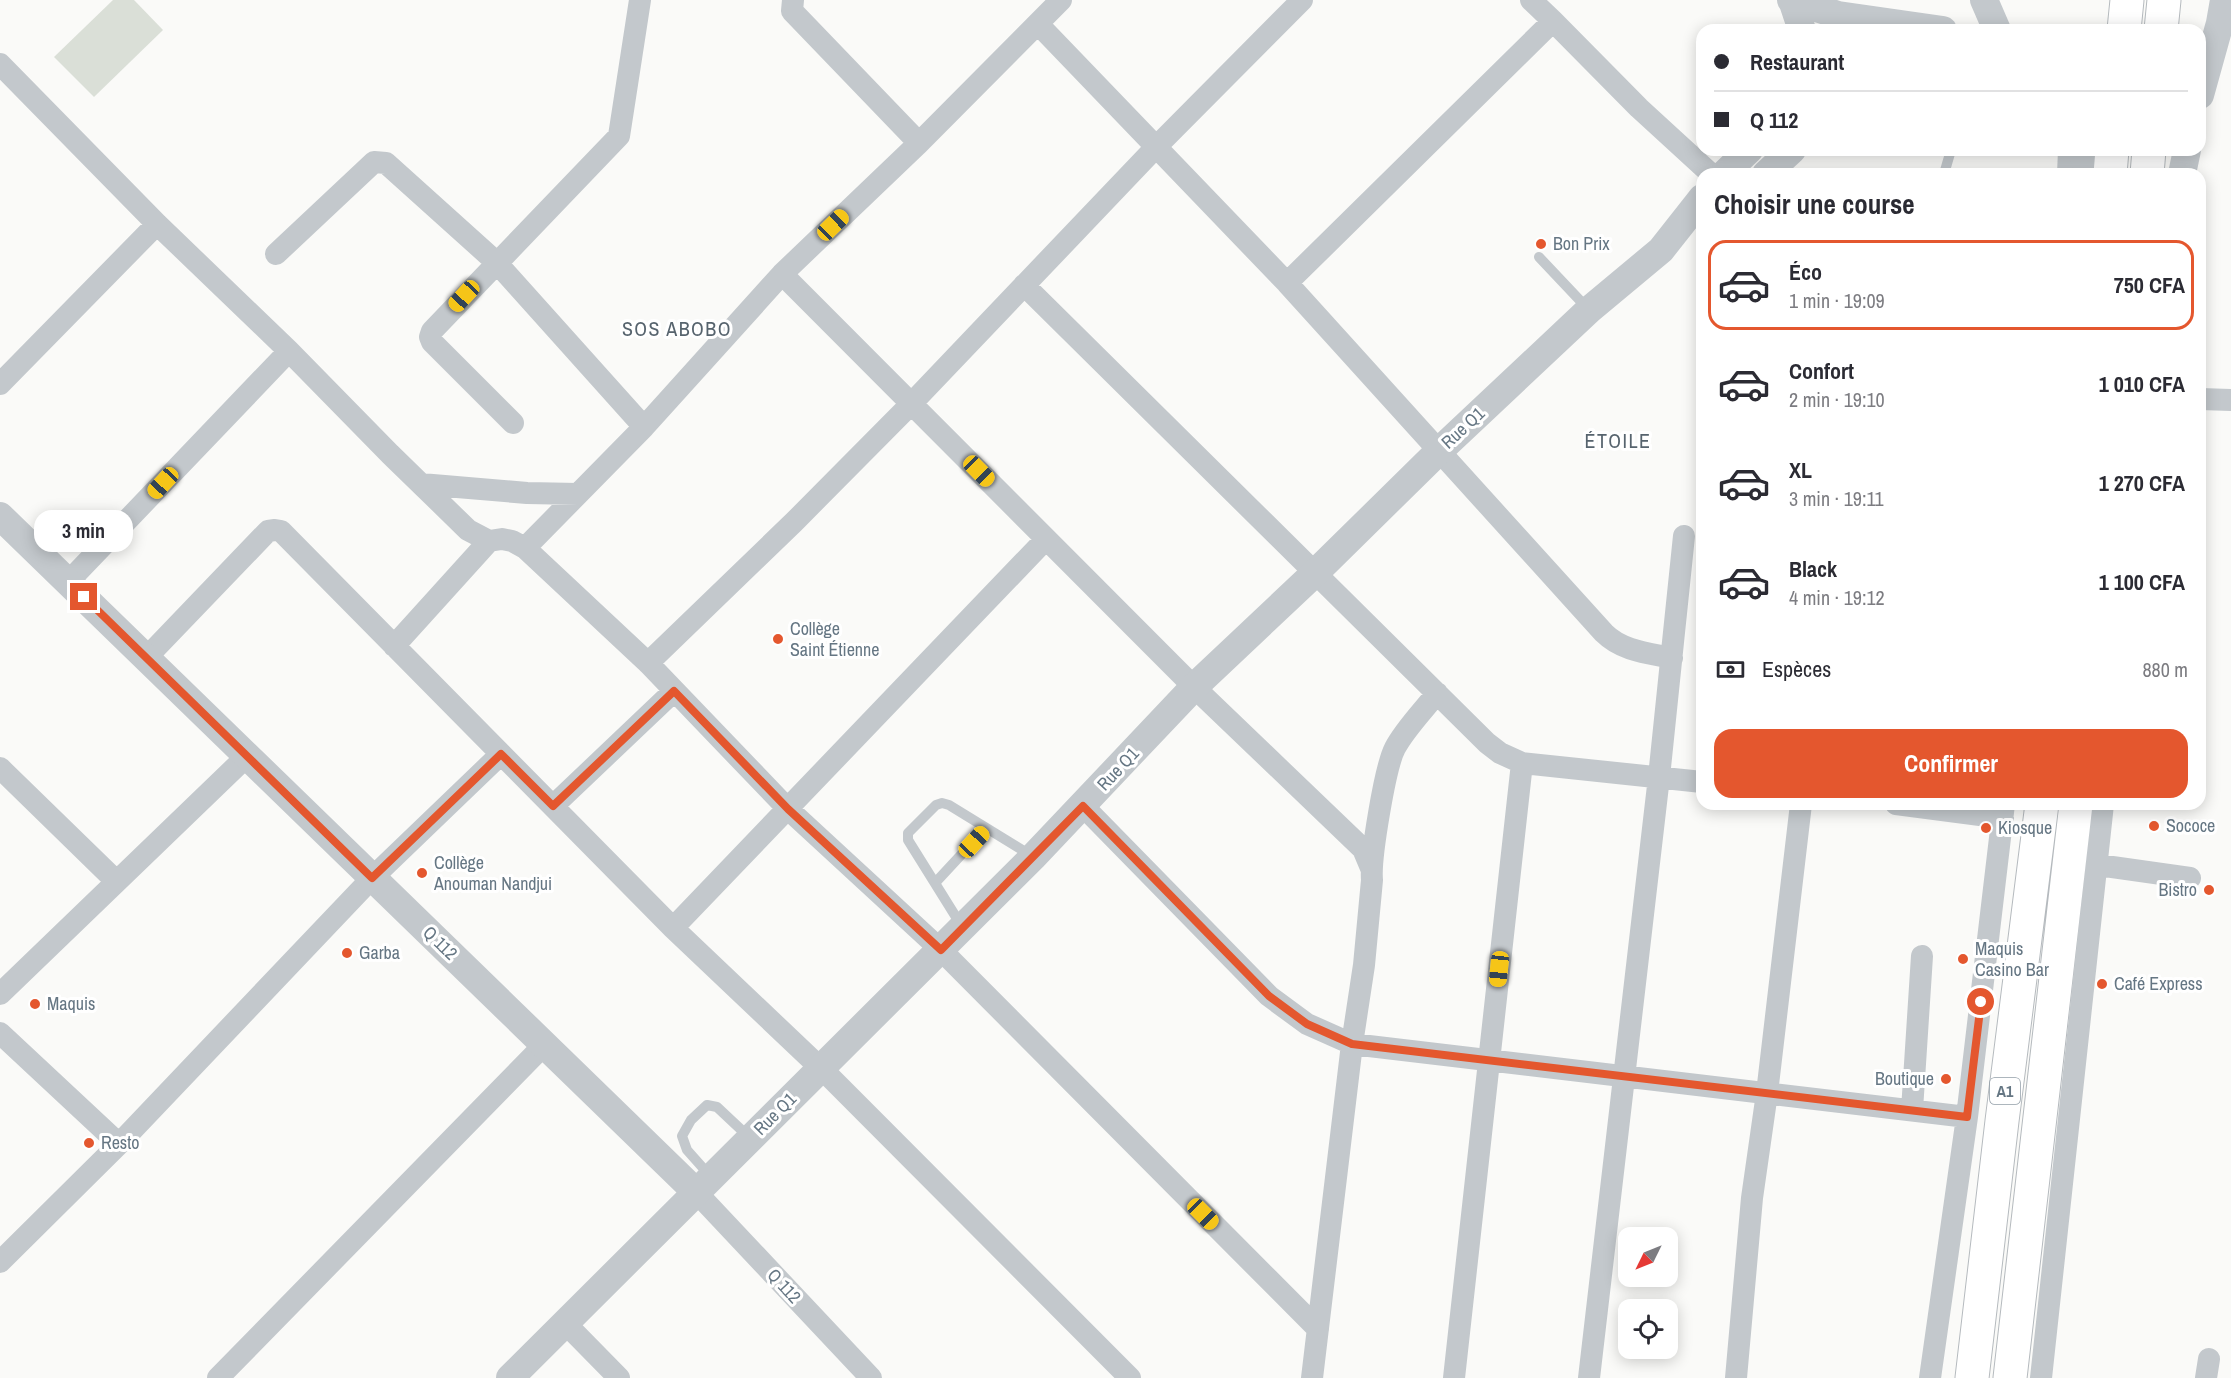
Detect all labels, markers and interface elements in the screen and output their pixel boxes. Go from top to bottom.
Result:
text: Restaurant [1750,47,1844,77]
text: Q 112 [1750,105,1798,135]
text: Choisir une course [1714,186,1915,222]
car [814,206,852,244]
place label: Bon Prix [1553,231,1610,256]
marker: Bon Prix [1534,237,1548,251]
text: Éco [1789,257,1822,287]
icon: car [1717,258,1771,312]
text: 750 CFA [2114,270,2185,300]
car [445,277,483,315]
text: 1 min · 19:09 [1789,287,1885,314]
district label: SOS ABOBO [622,315,732,342]
text: Confort [1789,356,1854,386]
icon: car [1717,357,1771,411]
text: 1 010 CFA [2099,369,2185,399]
text: 2 min · 19:10 [1789,386,1885,413]
street label: Rue Q1 [1436,401,1490,454]
district label: ÉTOILE [1584,427,1652,454]
car [960,452,998,490]
text: XL [1789,455,1812,485]
icon: car [1717,456,1771,510]
car [144,464,182,502]
text: 1 270 CFA [2099,468,2185,498]
text: 3 min · 19:11 [1789,485,1884,512]
callout: 3 min [34,510,134,552]
text: 3 min [62,517,105,544]
text: Black [1789,554,1837,584]
icon: car [1717,555,1771,609]
text: 1 100 CFA [2099,567,2185,597]
route end [70,583,97,610]
text: 4 min · 19:12 [1789,584,1885,611]
place label: Collège Saint Étienne [790,616,879,662]
marker: Collège Saint Étienne [771,632,785,646]
icon: cash [1714,653,1747,686]
text: Espèces [1762,654,1831,684]
text: 880 m [2142,656,2188,683]
button: Confirmer [1714,729,2188,798]
street label: Rue Q1 [1091,741,1145,796]
place label: Sococe [2166,813,2215,838]
place label: Kiosque [1998,815,2052,840]
marker: Sococe [2147,819,2161,833]
marker: Kiosque [1979,821,1993,835]
car [955,823,993,861]
place label: Collège Anouman Nandjui [433,850,552,896]
marker: Collège Anouman Nandjui [415,866,429,880]
place label: Bistro [2158,877,2197,902]
marker: Bistro [2202,883,2216,897]
street label: Q 112 [418,920,463,965]
place label: Maquis Casino Bar [1975,936,2049,982]
place label: Garba [359,940,400,965]
marker: Garba [340,946,354,960]
car [1488,950,1510,988]
marker: Maquis Casino Bar [1956,952,1970,966]
place label: Café Express [2114,971,2203,996]
marker: Café Express [2095,977,2109,991]
route start [1967,988,1994,1015]
place label: Maquis [47,991,95,1016]
marker: Maquis [28,997,42,1011]
place label: Boutique [1875,1066,1934,1091]
marker: Boutique [1939,1072,1953,1086]
road number: A1 [1990,1078,2020,1104]
street label: Rue Q1 [748,1086,802,1140]
place label: Resto [101,1130,140,1155]
marker: Resto [82,1136,96,1150]
car [1184,1195,1222,1233]
north arrow [1618,1227,1678,1287]
map controls [1618,1227,1678,1359]
street label: Q 112 [762,1263,807,1308]
button: locate [1618,1299,1678,1359]

